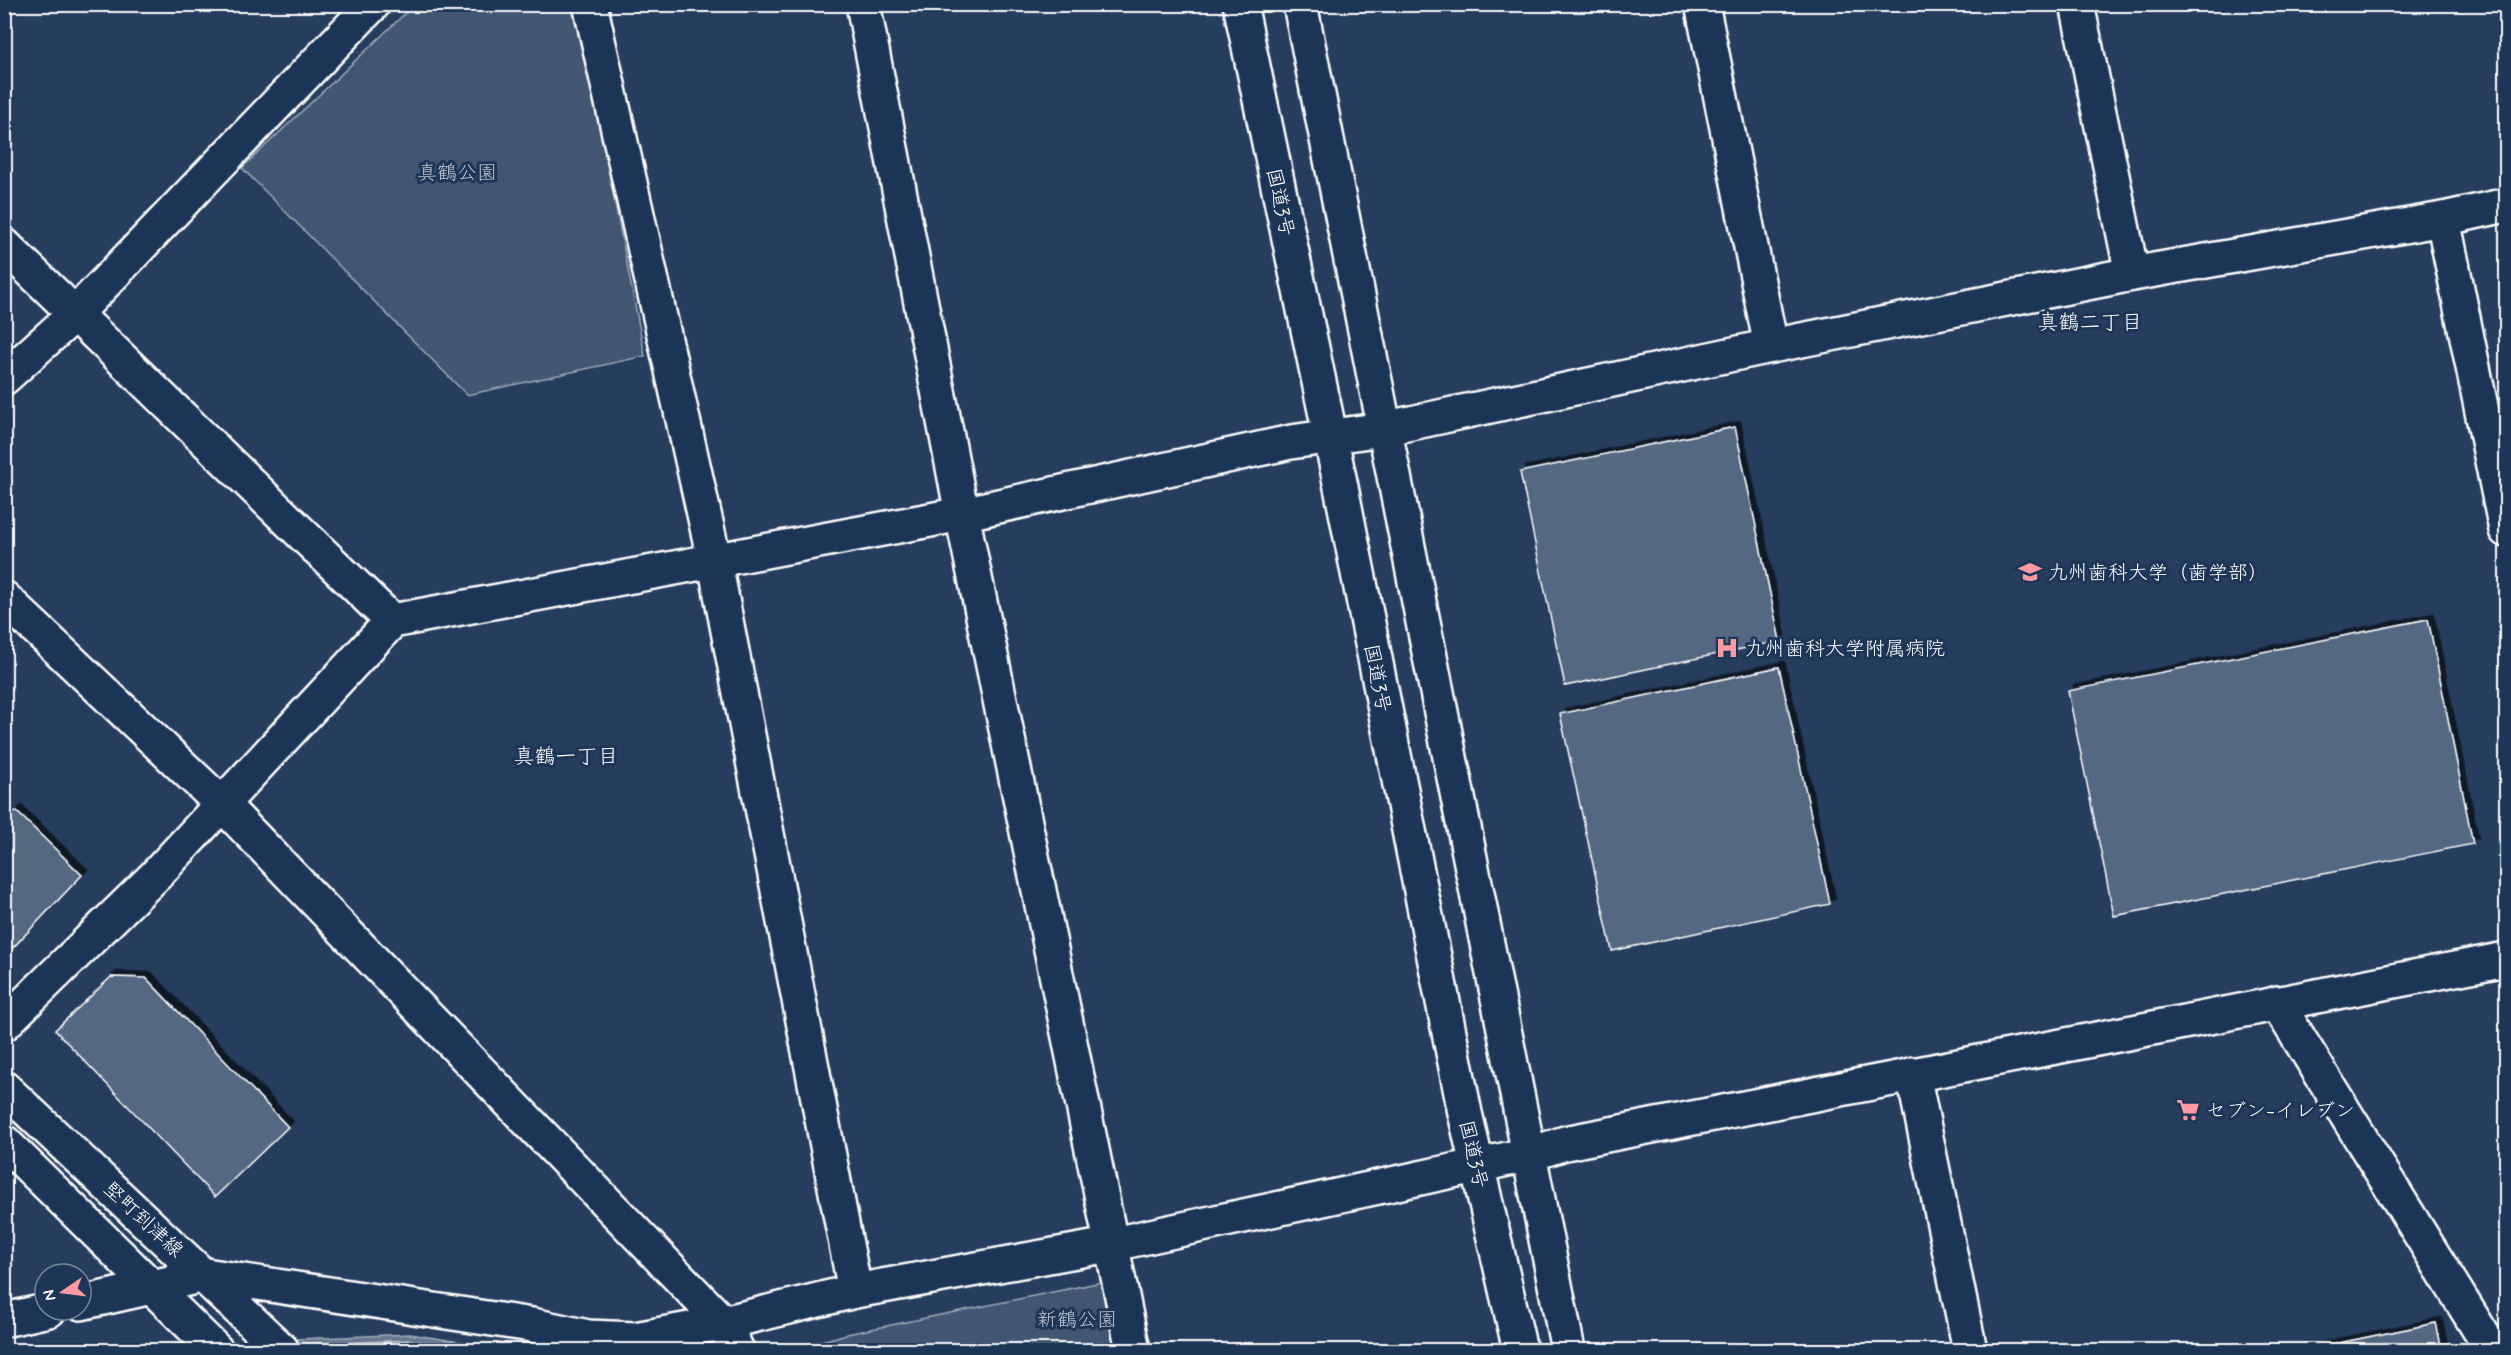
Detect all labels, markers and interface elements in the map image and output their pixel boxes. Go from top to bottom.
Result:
park label: 真鶴公園 [417,160,497,187]
street label: 国道3号 [1259,166,1300,239]
district label: 真鶴二丁目 [2038,309,2143,337]
school or university icon: 九州歯科大学（歯学部） [2017,559,2043,585]
place label: 九州歯科大学（歯学部） [2048,560,2268,587]
hospital icon: 九州歯科大学附属病院 [1714,635,1740,661]
place label: 九州歯科大学附属病院 [1745,636,1945,663]
street label: 国道3号 [1357,642,1396,715]
district label: 真鶴一丁目 [514,743,619,771]
supermarket icon: セブン-イレブン [2175,1097,2201,1123]
place label: セブン-イレブン [2206,1098,2355,1125]
street label: 国道3号 [1452,1118,1493,1191]
street label: 堅町到津線 [97,1176,189,1264]
north arrow [33,1262,93,1322]
text: N [38,1288,61,1303]
park label: 新鶴公園 [1037,1307,1117,1334]

